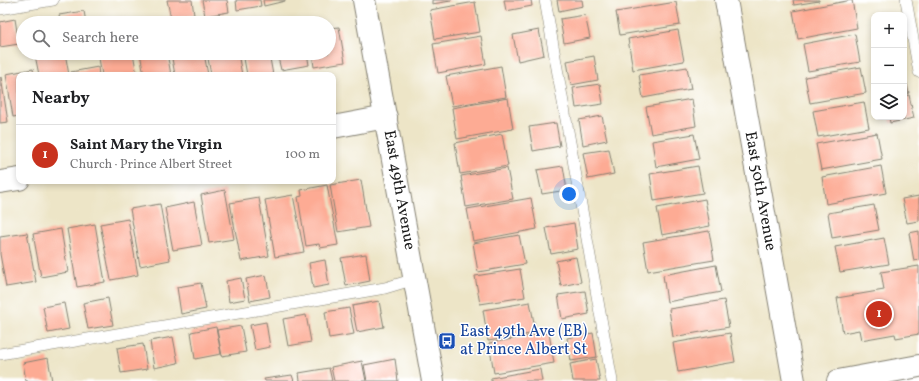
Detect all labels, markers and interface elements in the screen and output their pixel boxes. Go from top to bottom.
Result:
map controls [871,12,907,120]
button: + [871,12,907,48]
search box [16,16,336,60]
icon: search [30,27,52,49]
text: Search here [62,28,139,49]
button: − [871,48,907,84]
button: layers [871,84,907,120]
text: Nearby [32,87,90,110]
street label: East 49th Avenue [378,128,420,252]
street label: East 50th Avenue [739,130,781,252]
text: Saint Mary the Virgin [70,135,222,156]
text: 1 [42,146,48,164]
text: 100 m [285,146,320,164]
text: Church · Prince Albert Street [70,156,232,174]
your location [559,184,579,204]
pin: 1 [866,299,892,329]
place label: East 49th Ave (EB) at Prince Albert St [460,321,588,361]
bus stop icon: East 49th Ave (EB) at Prince Albert St [437,331,457,351]

